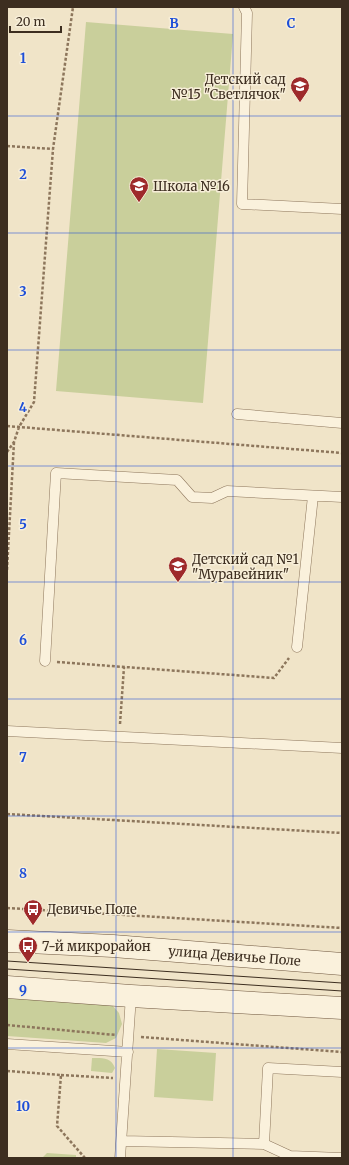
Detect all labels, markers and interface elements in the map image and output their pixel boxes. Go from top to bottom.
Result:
scale bar [10,8,61,34]
text: 20 m [16,14,45,29]
text: B [169,15,179,32]
text: C [287,15,296,32]
text: 1 [20,50,26,67]
place label: Детский сад №15 "Светлячок" [171,71,286,103]
school or university icon: Детский сад №15 "Светлячок" [289,75,311,103]
text: 2 [19,166,27,183]
school or university icon: Школа №16 [128,175,150,203]
place label: Школа №16 [153,178,230,195]
text: 3 [19,283,27,300]
text: 4 [19,399,28,416]
text: 5 [19,516,27,533]
place label: Детский сад №1 "Муравейник" [192,551,299,583]
school or university icon: Детский сад №1 "Муравейник" [167,555,189,583]
text: 6 [19,632,27,649]
text: 7 [19,749,27,766]
text: 8 [19,865,27,882]
bus stop icon: Девичье Поле [22,898,44,926]
place label: Девичье Поле [47,901,137,918]
bus stop icon: 7-й микрорайон [17,935,39,963]
place label: 7-й микрорайон [42,938,151,955]
street label: улица Девичье Поле [168,942,302,970]
text: 9 [19,982,27,999]
text: 10 [16,1098,30,1115]

